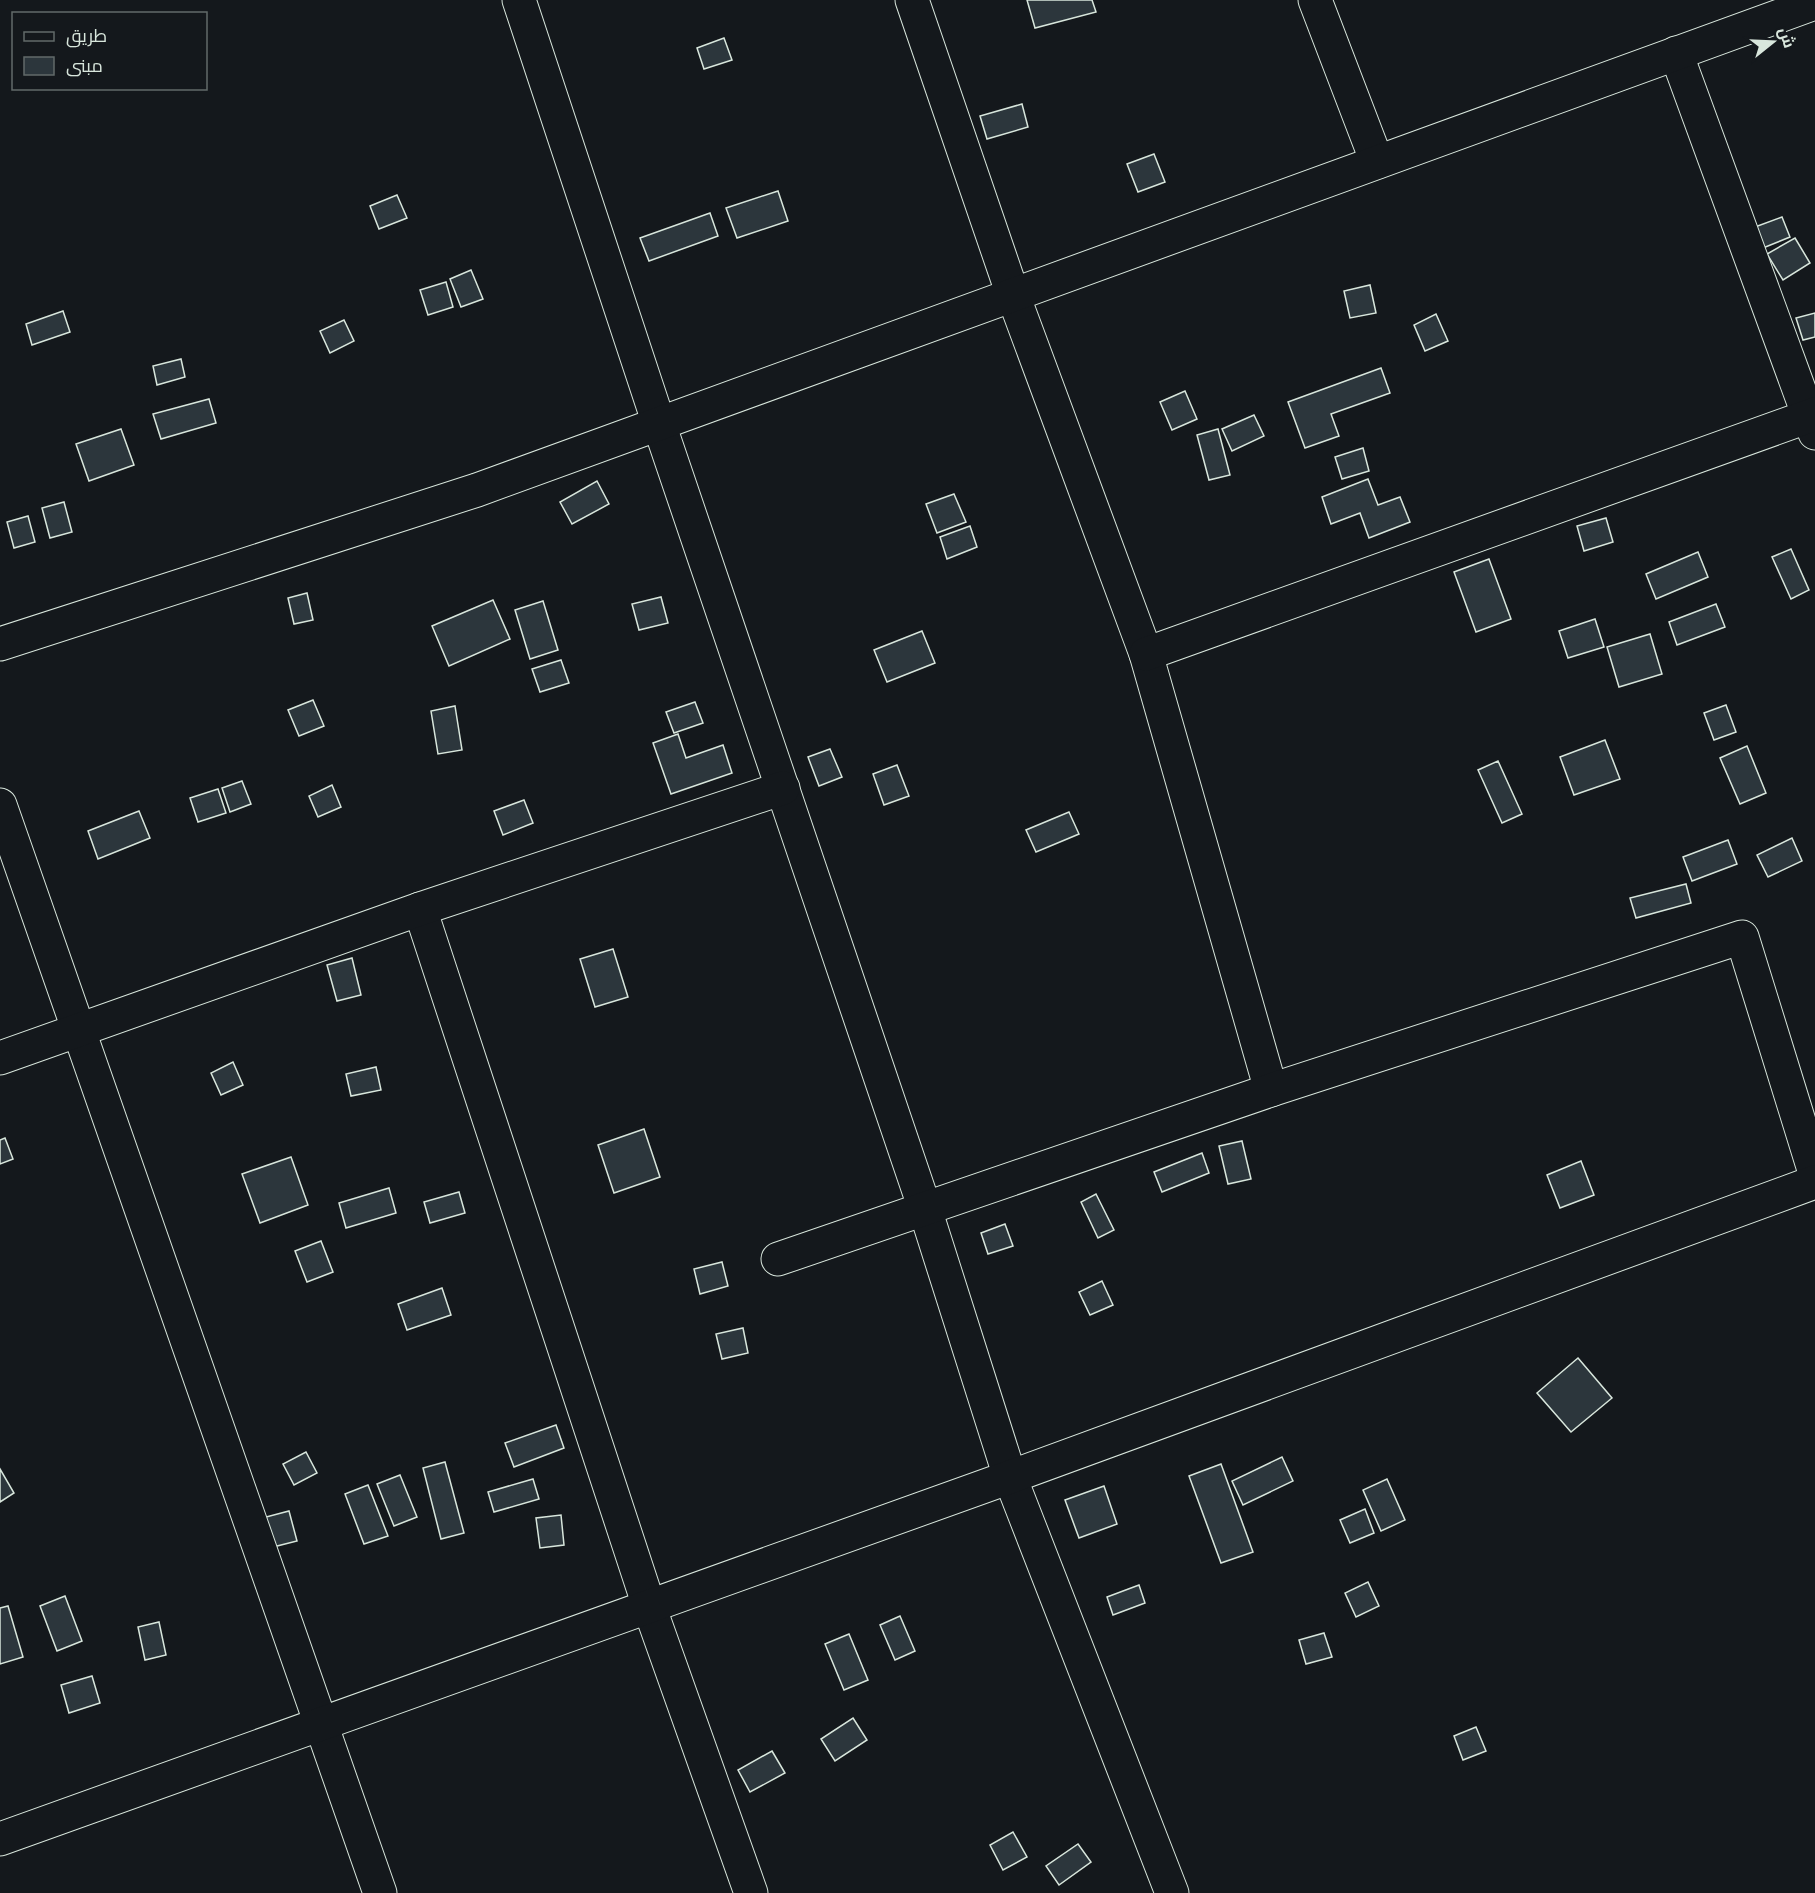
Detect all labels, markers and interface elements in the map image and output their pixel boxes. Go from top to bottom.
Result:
legend [12,12,207,90]
north arrow [1743,12,1803,72]
text: طريق [66,25,107,48]
text: ش [1775,25,1799,50]
text: مبنى [66,55,103,77]

